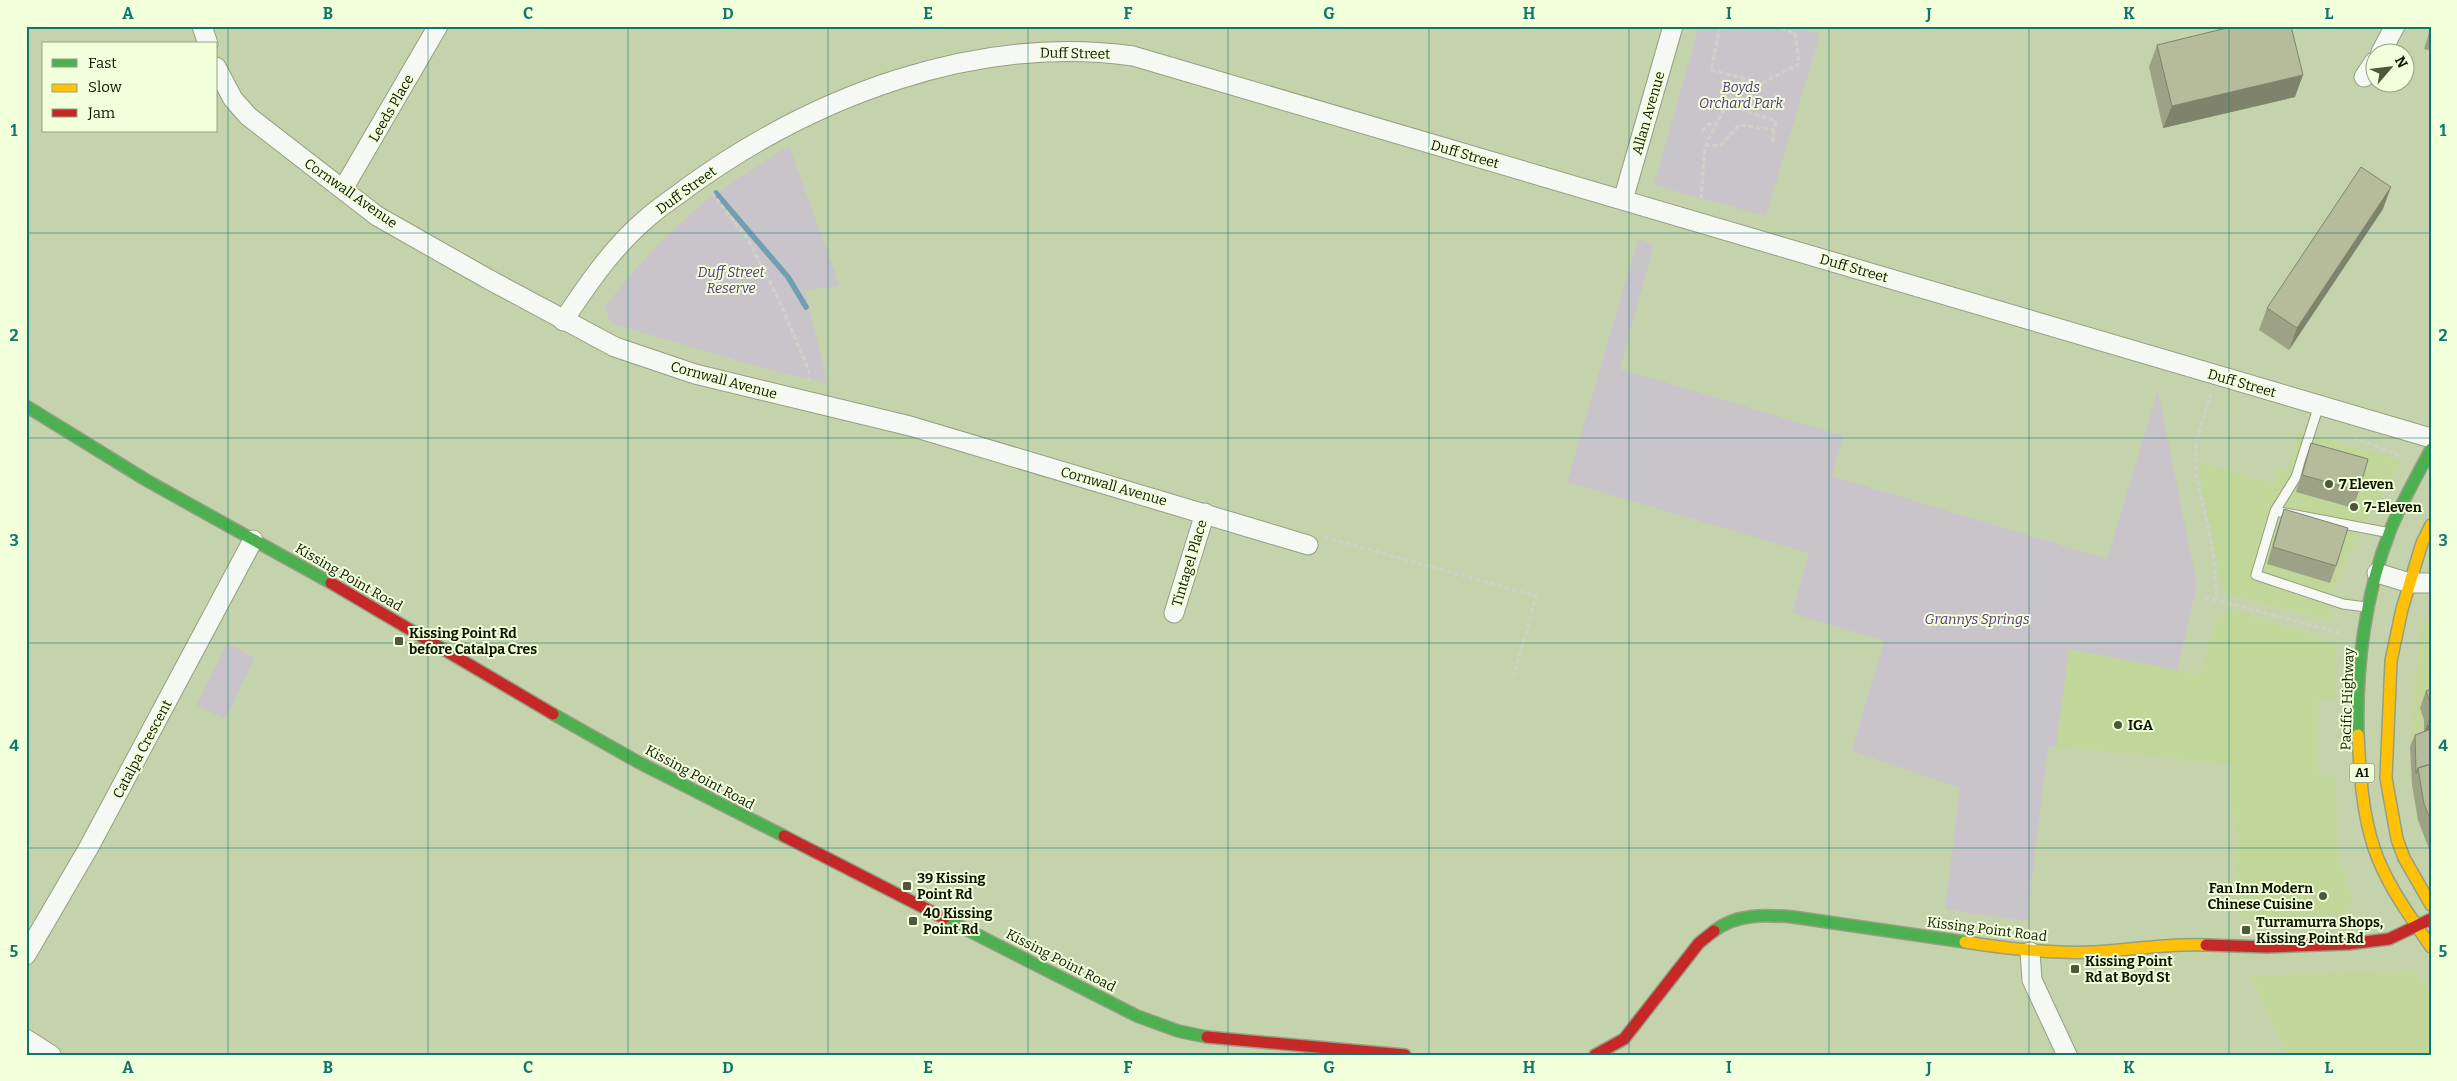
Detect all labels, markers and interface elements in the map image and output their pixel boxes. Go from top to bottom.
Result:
text: A [122,4,134,23]
text: B [323,4,333,23]
text: C [523,4,533,23]
text: D [722,4,734,23]
text: E [923,4,933,23]
text: F [1124,4,1133,23]
text: G [1323,4,1335,23]
text: H [1523,4,1536,23]
text: I [1726,4,1732,23]
text: J [1925,4,1932,23]
text: K [2123,4,2135,23]
text: L [2325,4,2334,23]
legend [42,42,218,132]
north arrow [2364,42,2414,92]
street label: Duff Street [1040,44,1110,63]
text: N [2391,53,2411,71]
text: Fast [88,54,117,72]
street label: Allan Avenue [1628,69,1669,157]
street label: Leeds Place [365,72,418,145]
text: Slow [88,78,123,96]
park label: Boyds Orchard Park [1699,79,1783,112]
text: Jam [87,104,116,122]
text: 1 [11,121,18,140]
text: 1 [2440,121,2447,140]
street label: Duff Street [1429,137,1501,172]
street label: Cornwall Avenue [301,155,401,232]
street label: Duff Street [653,163,720,218]
street label: Duff Street [1818,251,1890,286]
park label: Duff Street Reserve [697,264,766,297]
text: 2 [9,326,19,345]
text: 2 [2438,326,2448,345]
street label: Cornwall Avenue [669,358,779,403]
street label: Duff Street [2206,366,2278,401]
street label: Cornwall Avenue [1059,463,1169,510]
place label: 7 Eleven [2339,476,2394,493]
marker: 7 Eleven [2323,478,2335,490]
place label: 7-Eleven [2364,499,2422,516]
marker: 7-Eleven [2348,501,2360,513]
street label: Tintagel Place [1168,518,1211,609]
text: 3 [9,531,19,550]
text: 3 [2438,531,2448,550]
street label: Kissing Point Road [292,540,405,615]
park label: Grannys Springs [1924,611,2030,628]
place label: Kissing Point Rd before Catalpa Cres [409,625,537,658]
marker: Kissing Point Rd before Catalpa Cres [393,635,405,647]
street label: Pacific Highway [2337,647,2358,751]
street label: Catalpa Crescent [109,697,176,801]
place label: IGA [2128,717,2153,734]
marker: IGA [2112,719,2124,731]
text: 4 [9,736,19,755]
text: 4 [2438,736,2448,755]
street label: Kissing Point Road [642,742,757,813]
road number: A1 [2350,764,2374,782]
place label: 39 Kissing Point Rd [917,870,986,903]
marker: 39 Kissing Point Rd [901,880,913,892]
place label: Fan Inn Modern Chinese Cuisine [2207,880,2313,913]
marker: Fan Inn Modern Chinese Cuisine [2317,890,2329,902]
place label: 40 Kissing Point Rd [923,905,993,938]
street label: Kissing Point Road [1926,914,2048,945]
place label: Turramurra Shops, Kissing Point Rd [2256,914,2383,947]
marker: 40 Kissing Point Rd [907,915,919,927]
marker: Turramurra Shops, Kissing Point Rd [2240,924,2252,936]
street label: Kissing Point Road [1003,925,1118,995]
text: 5 [10,942,19,961]
text: 5 [2439,942,2448,961]
place label: Kissing Point Rd at Boyd St [2085,953,2173,986]
marker: Kissing Point Rd at Boyd St [2069,963,2081,975]
text: A [122,1058,134,1077]
text: B [323,1058,333,1077]
text: C [523,1058,533,1077]
text: D [722,1058,734,1077]
text: E [923,1058,933,1077]
text: F [1124,1058,1133,1077]
text: G [1323,1058,1335,1077]
text: H [1523,1058,1536,1077]
text: I [1726,1058,1732,1077]
text: J [1925,1058,1932,1077]
text: K [2123,1058,2135,1077]
text: L [2325,1058,2334,1077]

